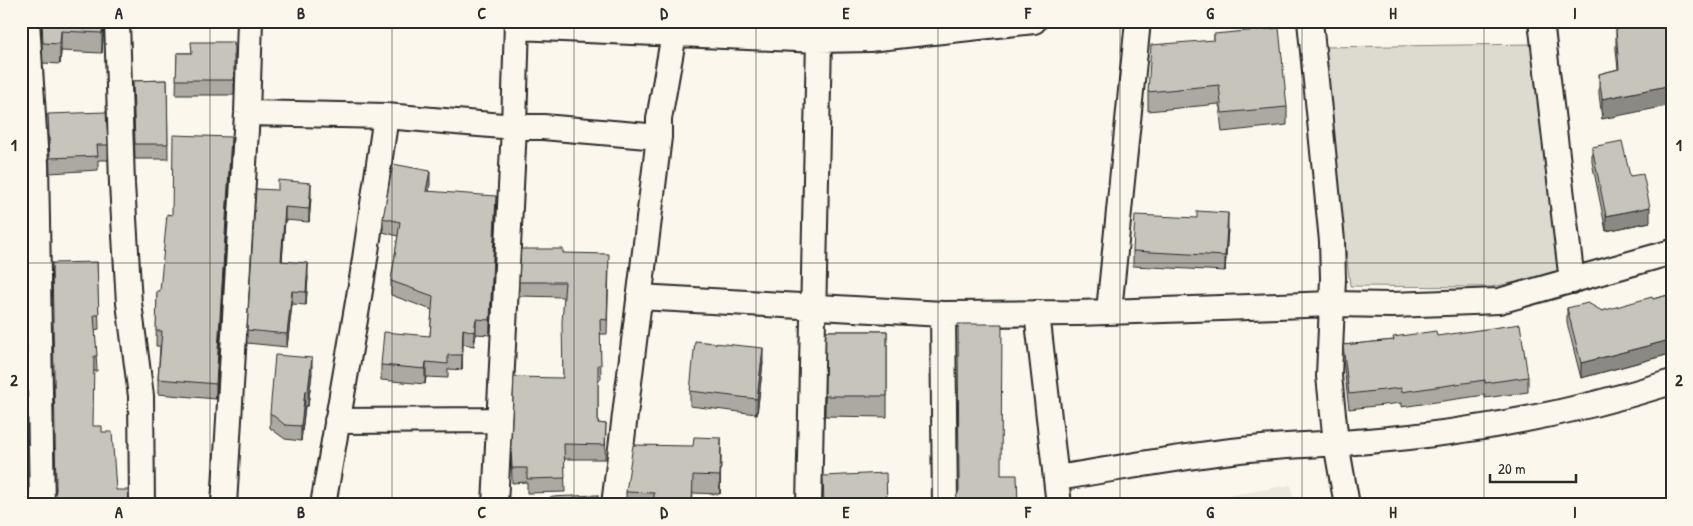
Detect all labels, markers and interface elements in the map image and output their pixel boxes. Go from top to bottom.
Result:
text: A [115,2,123,24]
text: B [297,2,305,24]
text: C [478,2,487,24]
text: D [660,2,668,24]
text: E [842,2,850,24]
text: F [1024,2,1032,24]
text: G [1206,2,1214,24]
text: H [1389,2,1397,24]
text: I [1573,2,1577,24]
text: 1 [11,134,17,156]
text: 1 [1676,134,1682,156]
text: 2 [10,369,18,391]
text: 2 [1675,369,1683,391]
scale bar [1490,451,1577,483]
text: 20 m [1498,458,1525,479]
text: A [115,501,123,523]
text: B [297,501,305,523]
text: C [478,501,487,523]
text: D [660,501,668,523]
text: E [842,501,850,523]
text: F [1024,501,1032,523]
text: G [1206,501,1214,523]
text: H [1389,501,1397,523]
text: I [1573,501,1577,523]

